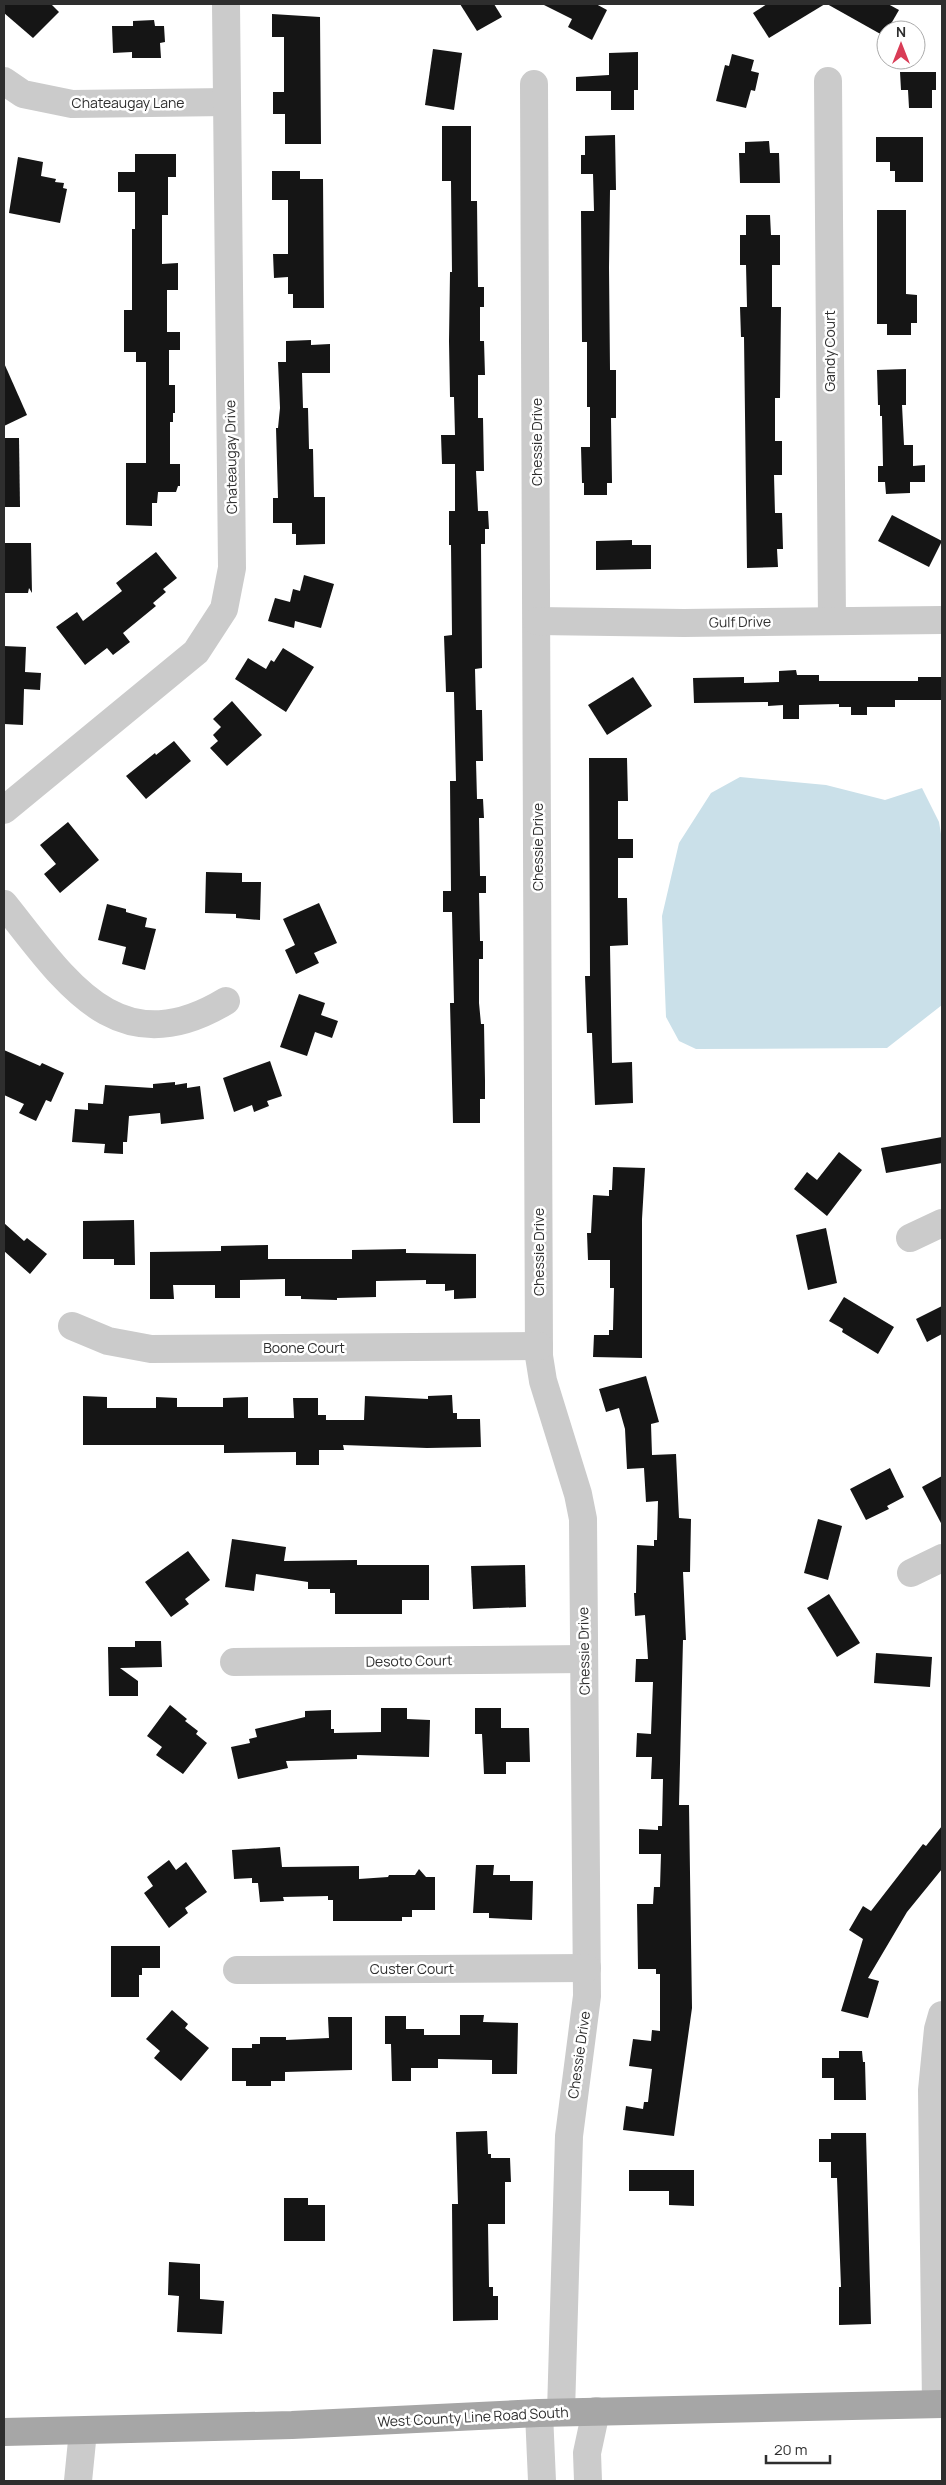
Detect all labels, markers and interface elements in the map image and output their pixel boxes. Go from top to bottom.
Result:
north arrow [876,20,926,70]
text: N [896,22,906,41]
street label: Chateaugay Lane [72,93,184,112]
street label: Gandy Court [820,310,839,392]
street label: Chessie Drive [527,398,546,486]
street label: Chateaugay Drive [220,400,241,514]
street label: Gulf Drive [709,611,771,632]
street label: Chessie Drive [528,803,547,891]
street label: Chessie Drive [529,1208,548,1296]
street label: Boone Court [263,1338,345,1357]
street label: Chessie Drive [573,1607,594,1695]
street label: Desoto Court [365,1650,453,1671]
street label: Custer Court [370,1959,455,1978]
street label: Chessie Drive [563,2010,594,2100]
street label: West County Line Road South [377,2402,569,2431]
scale bar [766,2432,830,2464]
text: 20 m [774,2439,807,2460]

